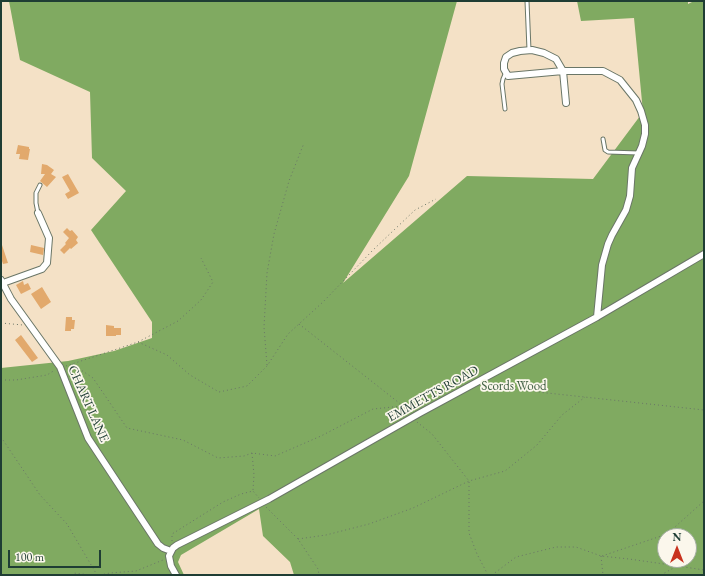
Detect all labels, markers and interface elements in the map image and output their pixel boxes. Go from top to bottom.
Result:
street label: CHART LANE [64,363,112,445]
street label: EMMETTS ROAD [385,363,481,425]
park label: Scords Wood [481,378,547,394]
north arrow [657,528,697,568]
text: N [673,530,681,544]
scale bar [10,542,103,568]
text: 100 m [15,549,44,565]

